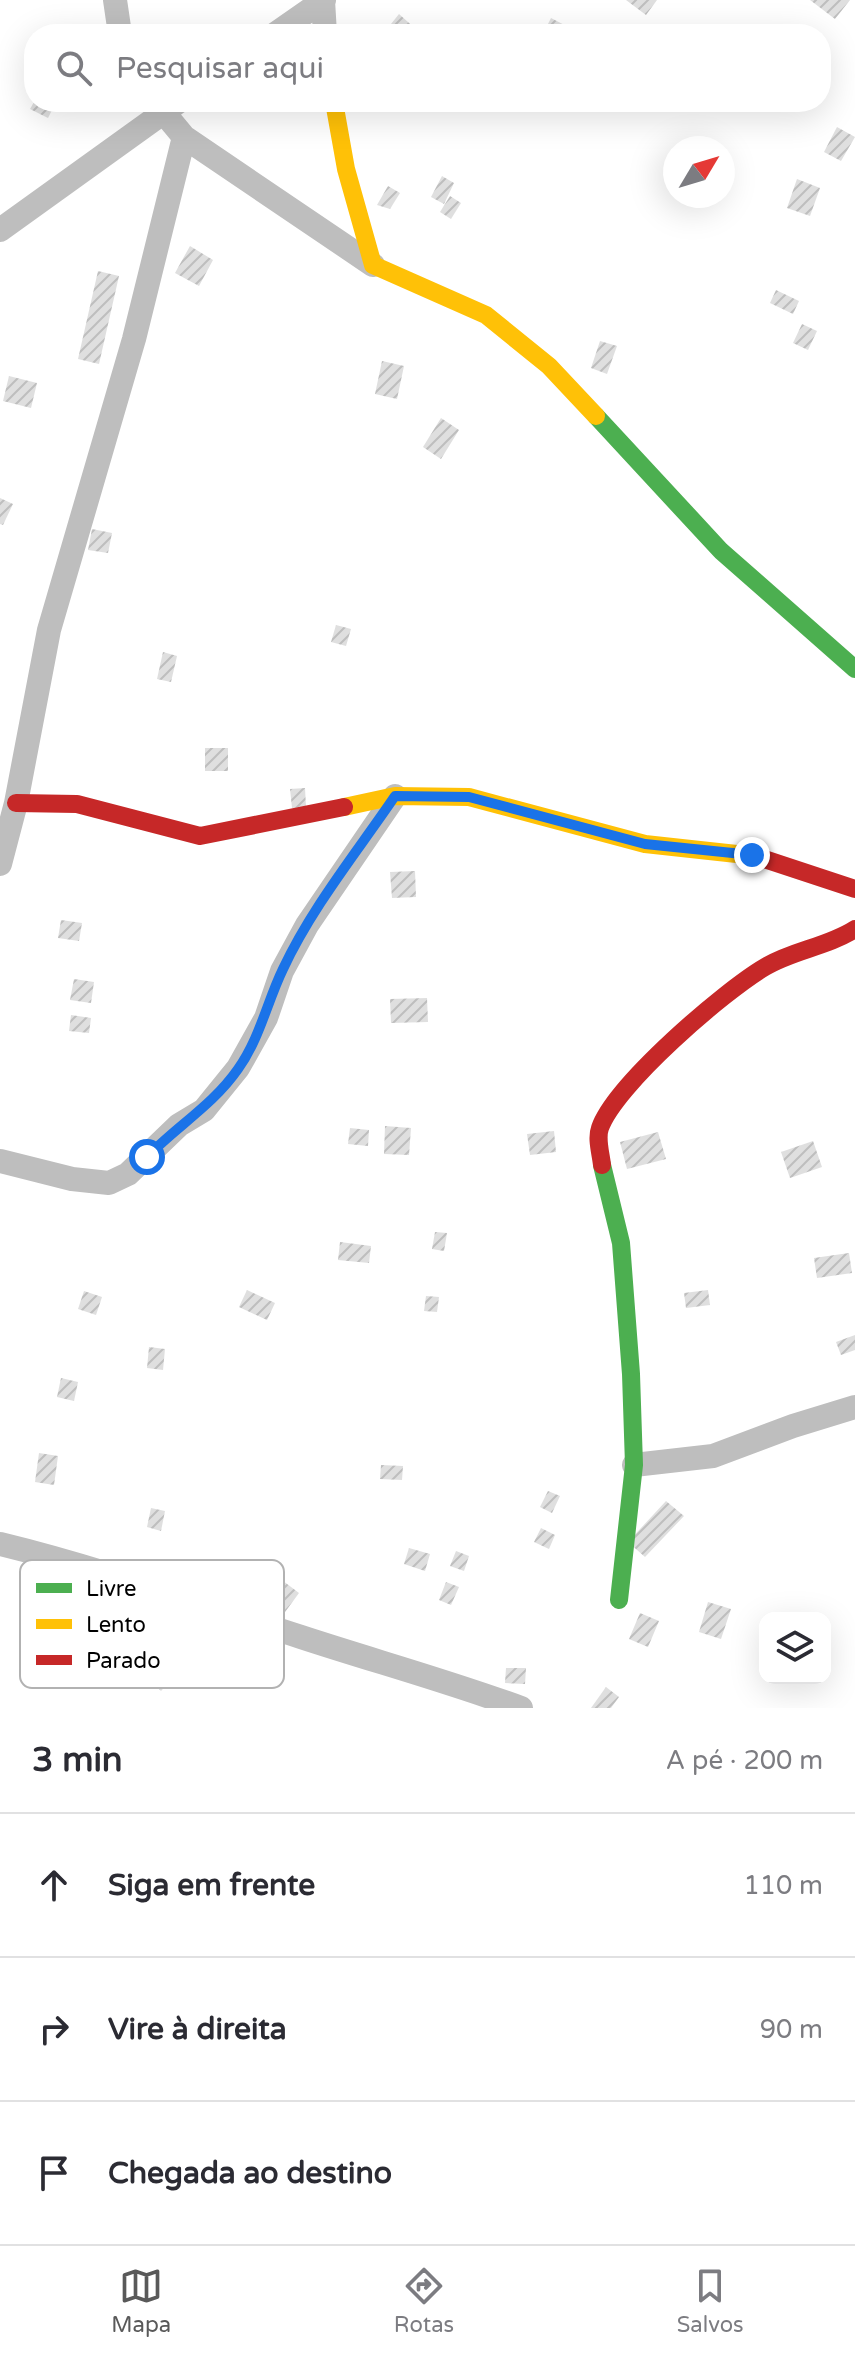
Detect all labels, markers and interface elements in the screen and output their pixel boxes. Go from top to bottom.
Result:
search box [24,24,831,112]
icon: search [52,46,96,90]
text: Pesquisar aqui [116,50,324,87]
north arrow [663,136,735,208]
route end [734,837,770,873]
route start [129,1139,165,1175]
legend [20,1560,284,1688]
text: Livre [86,1576,136,1602]
text: Lento [86,1612,146,1638]
map controls [759,1612,831,1684]
button: layers [759,1612,831,1684]
text: Parado [86,1648,161,1674]
text: 3 min [32,1740,123,1781]
text: A pé · 200 m [666,1745,823,1776]
icon: ahead [32,1863,76,1907]
text: Siga em frente [108,1867,315,1904]
text: 110 m [743,1870,823,1901]
icon: right [32,2007,76,2051]
text: Vire à direita [108,2011,287,2048]
text: 90 m [760,2014,823,2045]
icon: arrive [32,2151,76,2195]
text: Chegada ao destino [108,2155,392,2192]
tab: Mapa [111,2264,171,2338]
tab: Rotas [394,2264,454,2338]
tab: Salvos [677,2264,744,2338]

